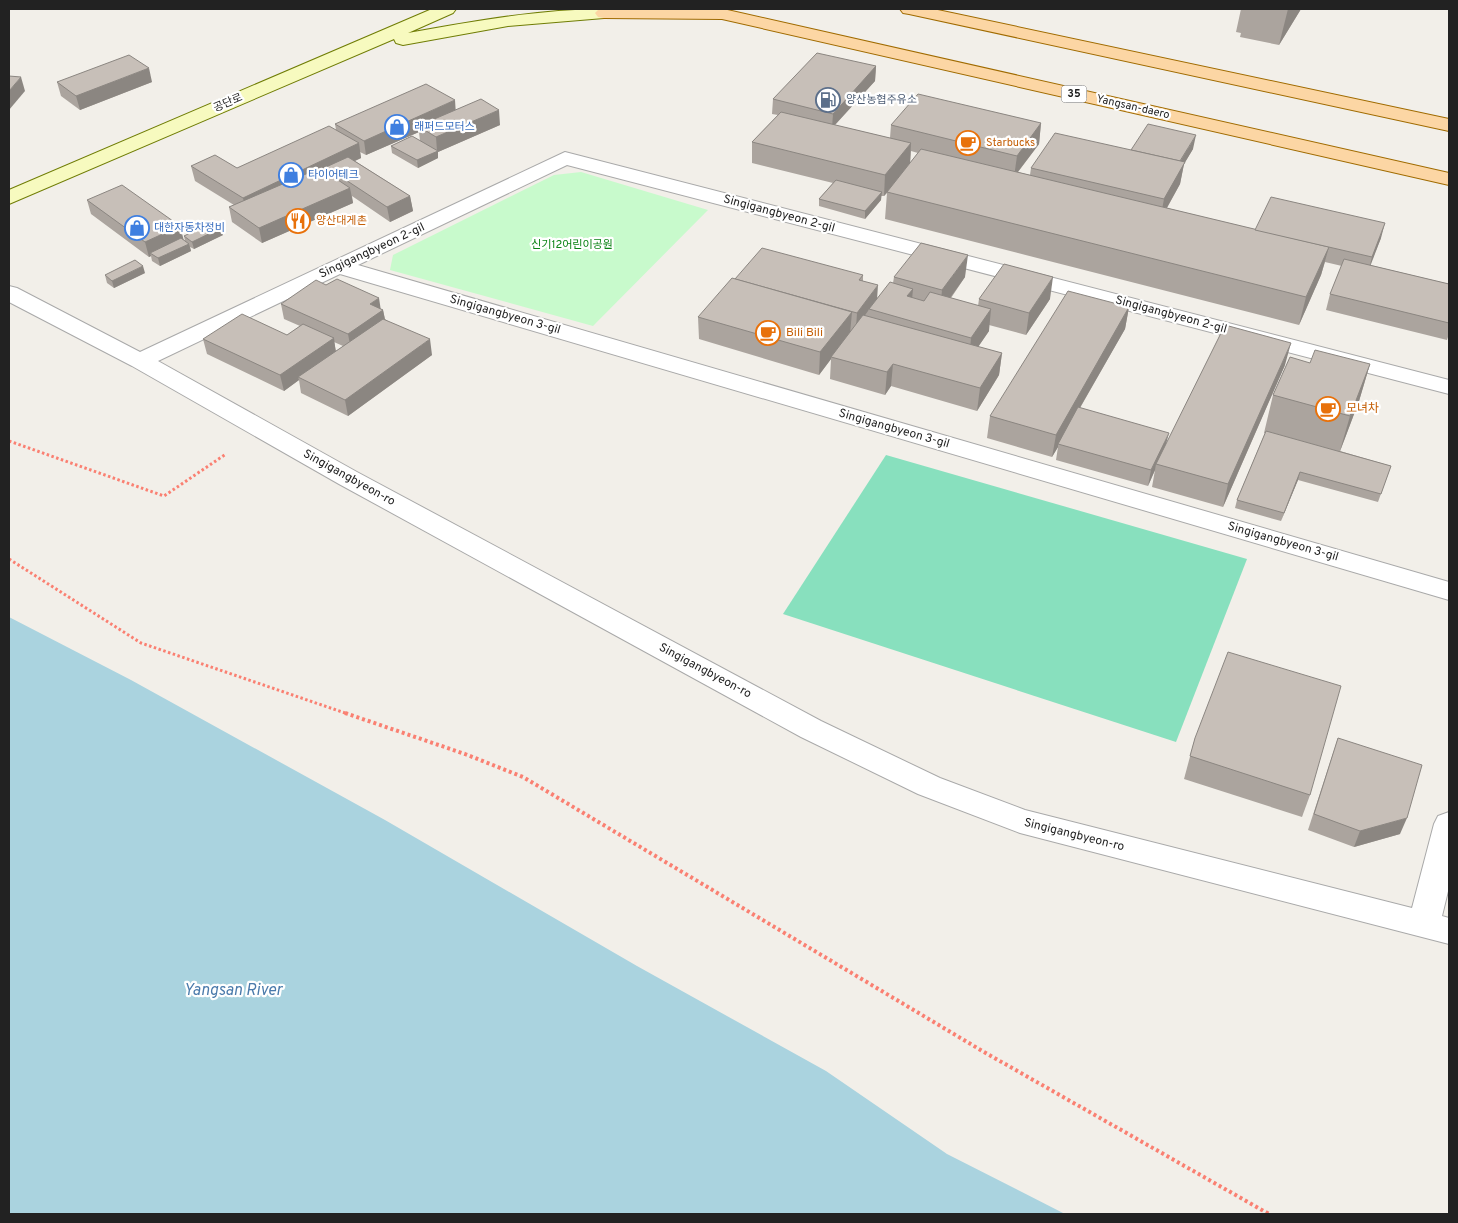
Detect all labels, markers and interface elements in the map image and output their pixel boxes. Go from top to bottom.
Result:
road number: 35 [1062,86,1086,102]
fuel station icon: 양산농협주유소 [815,87,841,113]
street label: 공단로 [211,91,245,115]
street label: Yangsan-daero [1095,92,1171,122]
place label: 양산농협주유소 [846,93,917,107]
shop icon: 래퍼드모터스 [384,114,410,140]
place label: 래퍼드모터스 [414,120,475,134]
cafe icon: Starbucks [955,130,981,156]
place label: Starbucks [986,136,1035,150]
shop icon: 타이어테크 [278,162,304,188]
place label: 타이어테크 [308,168,359,182]
street label: Singigangbyeon 2-gil [721,191,837,237]
restaurant icon: 양산대게촌 [285,208,311,234]
place label: 양산대게촌 [316,214,367,228]
shop icon: 대한자동차정비 [124,215,150,241]
street label: Singigangbyeon 2-gil [317,219,427,283]
place label: 대한자동차정비 [154,221,225,235]
park label: 신기12어린이공원 [531,238,613,252]
street label: Singigangbyeon 3-gil [448,291,562,339]
street label: Singigangbyeon 2-gil [1113,292,1229,338]
cafe icon: Bili Bili [755,320,781,346]
place label: Bili Bili [786,325,823,341]
cafe icon: 모녀차 [1315,396,1341,422]
place label: 모녀차 [1346,401,1379,417]
street label: Singigangbyeon 3-gil [837,405,951,453]
street label: Singigangbyeon-ro [300,446,398,510]
street label: Singigangbyeon 3-gil [1226,518,1340,566]
street label: Singigangbyeon-ro [656,640,754,702]
street label: Singigangbyeon-ro [1022,815,1126,855]
water label: Yangsan River [184,981,284,1001]

